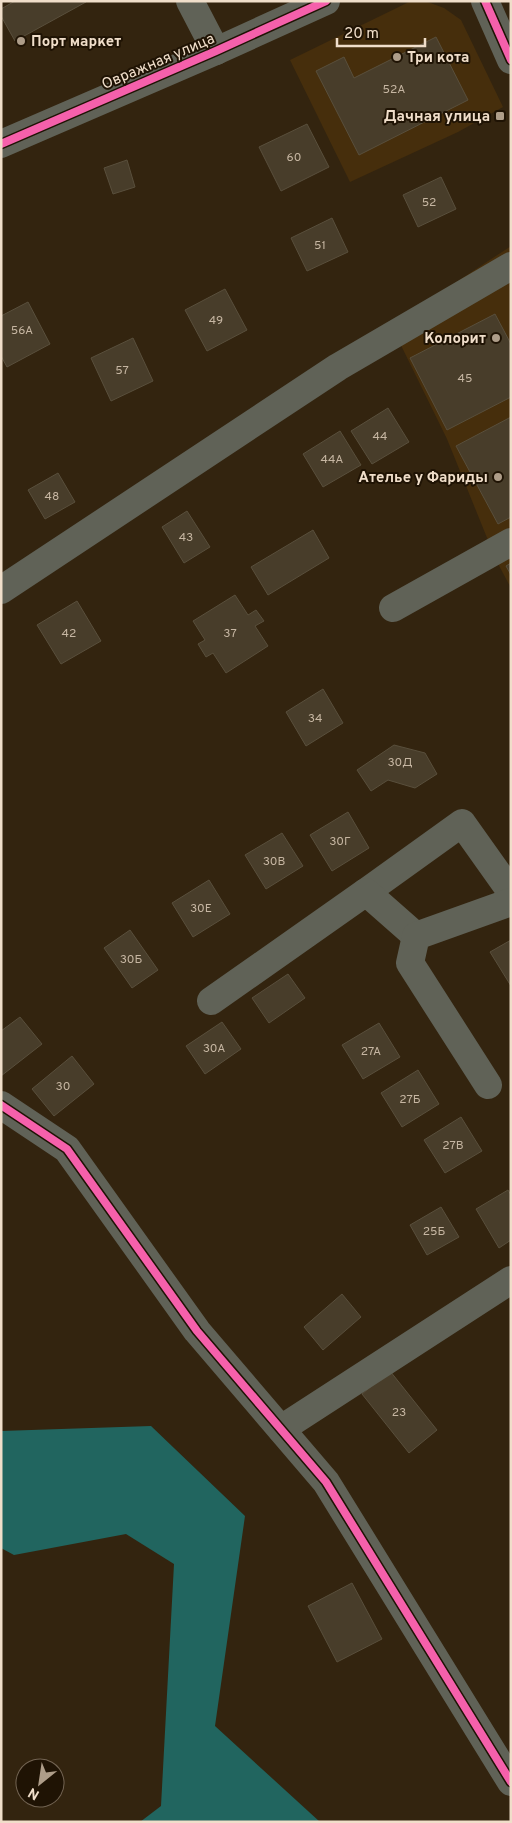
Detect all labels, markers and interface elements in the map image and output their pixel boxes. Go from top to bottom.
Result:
scale bar [337,15,424,47]
text: 20 m [344,25,379,44]
street label: Овражная улица [99,30,218,95]
place label: Порт маркет [31,33,121,52]
marker: Порт маркет [15,35,27,47]
place label: Три кота [407,49,469,68]
marker: Три кота [391,51,403,63]
house number: 52А [383,82,405,98]
place label: Дачная улица [384,108,490,127]
marker: Дачная улица [494,110,506,122]
house number: 60 [287,150,301,166]
house number: 52 [422,195,436,211]
house number: 51 [314,238,326,254]
house number: 49 [209,313,223,329]
house number: 56А [11,323,33,339]
place label: Колорит [424,330,486,349]
marker: Колорит [490,332,502,344]
house number: 57 [115,363,129,379]
house number: 45 [458,371,472,387]
house number: 44 [373,429,387,445]
house number: 44А [321,452,343,468]
place label: Ателье у Фариды [358,469,488,488]
marker: Ателье у Фариды [492,471,504,483]
house number: 48 [45,489,59,505]
house number: 43 [179,530,193,546]
house number: 42 [62,626,76,642]
house number: 37 [223,626,237,642]
house number: 34 [308,711,322,727]
house number: 30Д [387,755,413,771]
house number: 30Г [329,834,351,850]
house number: 30В [263,854,285,870]
house number: 30Е [190,901,212,917]
house number: 30Б [120,952,142,968]
house number: 30А [203,1041,225,1057]
house number: 27А [361,1044,381,1060]
house number: 30 [56,1079,70,1095]
house number: 27Б [399,1092,421,1108]
house number: 27В [442,1138,464,1154]
house number: 25Б [423,1224,445,1240]
house number: 23 [392,1405,406,1421]
north arrow [15,1758,65,1808]
text: N [26,1783,43,1803]

